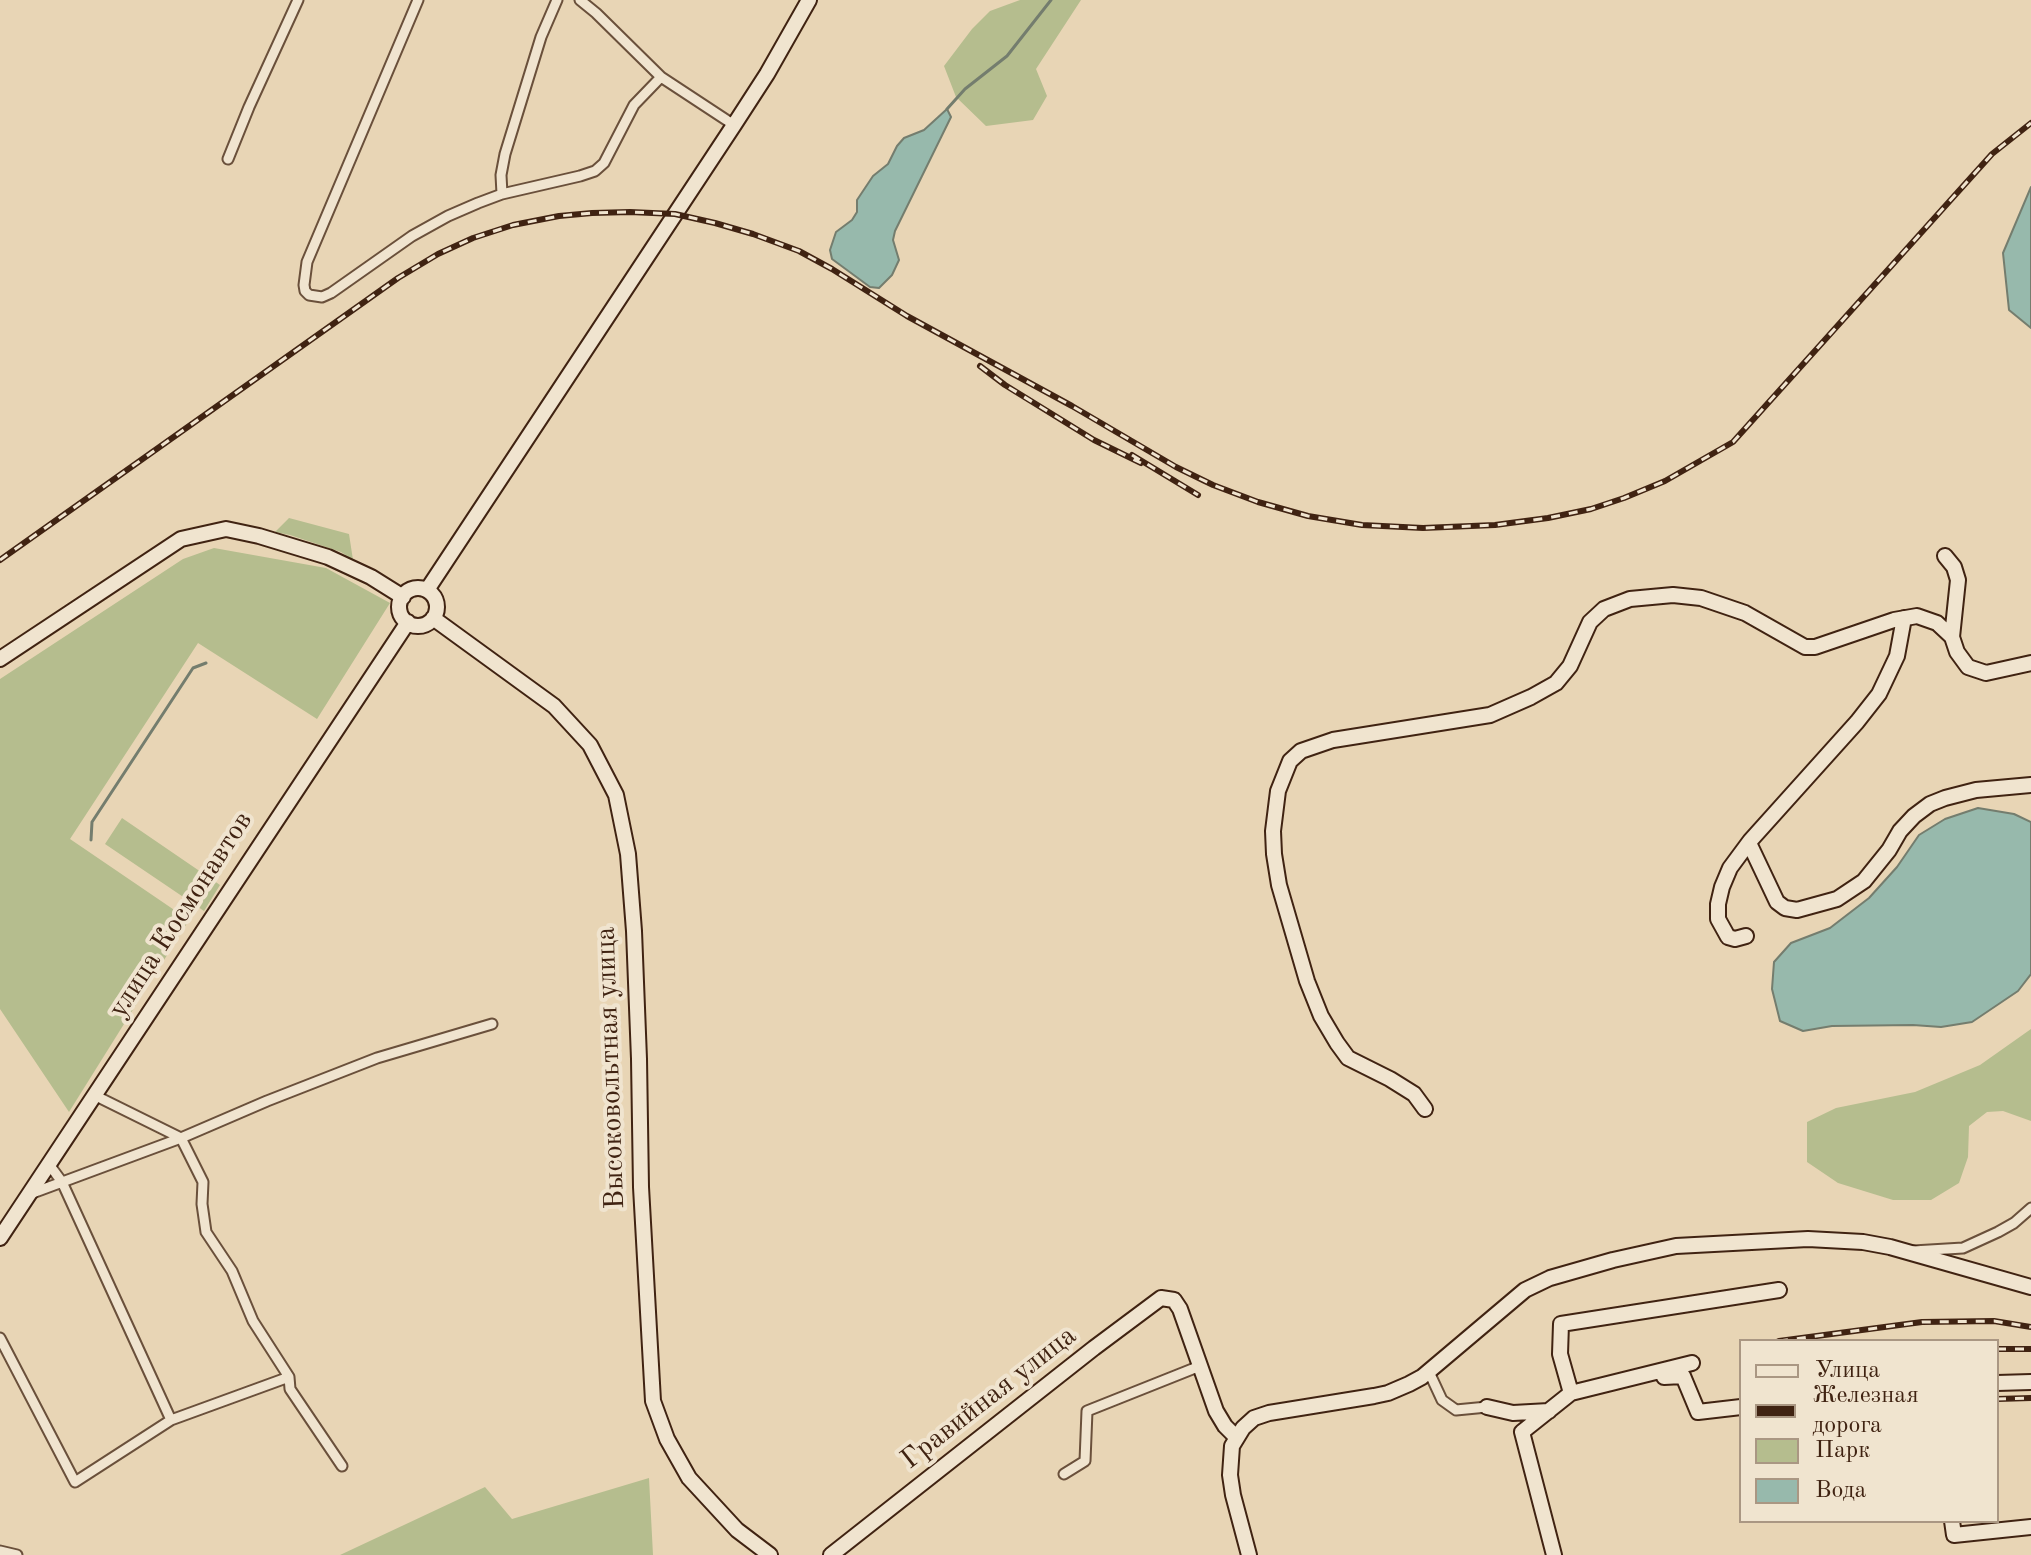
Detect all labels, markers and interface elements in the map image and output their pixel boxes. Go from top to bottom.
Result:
street label: улица Космонавтов [102,806,260,1024]
street label: Высоковольтная улица [589,926,633,1210]
street label: Гравийная улица [895,1319,1083,1477]
legend [1739,1339,1999,1523]
text: Улица [1815,1359,1880,1383]
text: Железная дорога [1812,1384,1919,1438]
text: Парк [1815,1439,1870,1463]
text: Вода [1815,1479,1866,1503]

